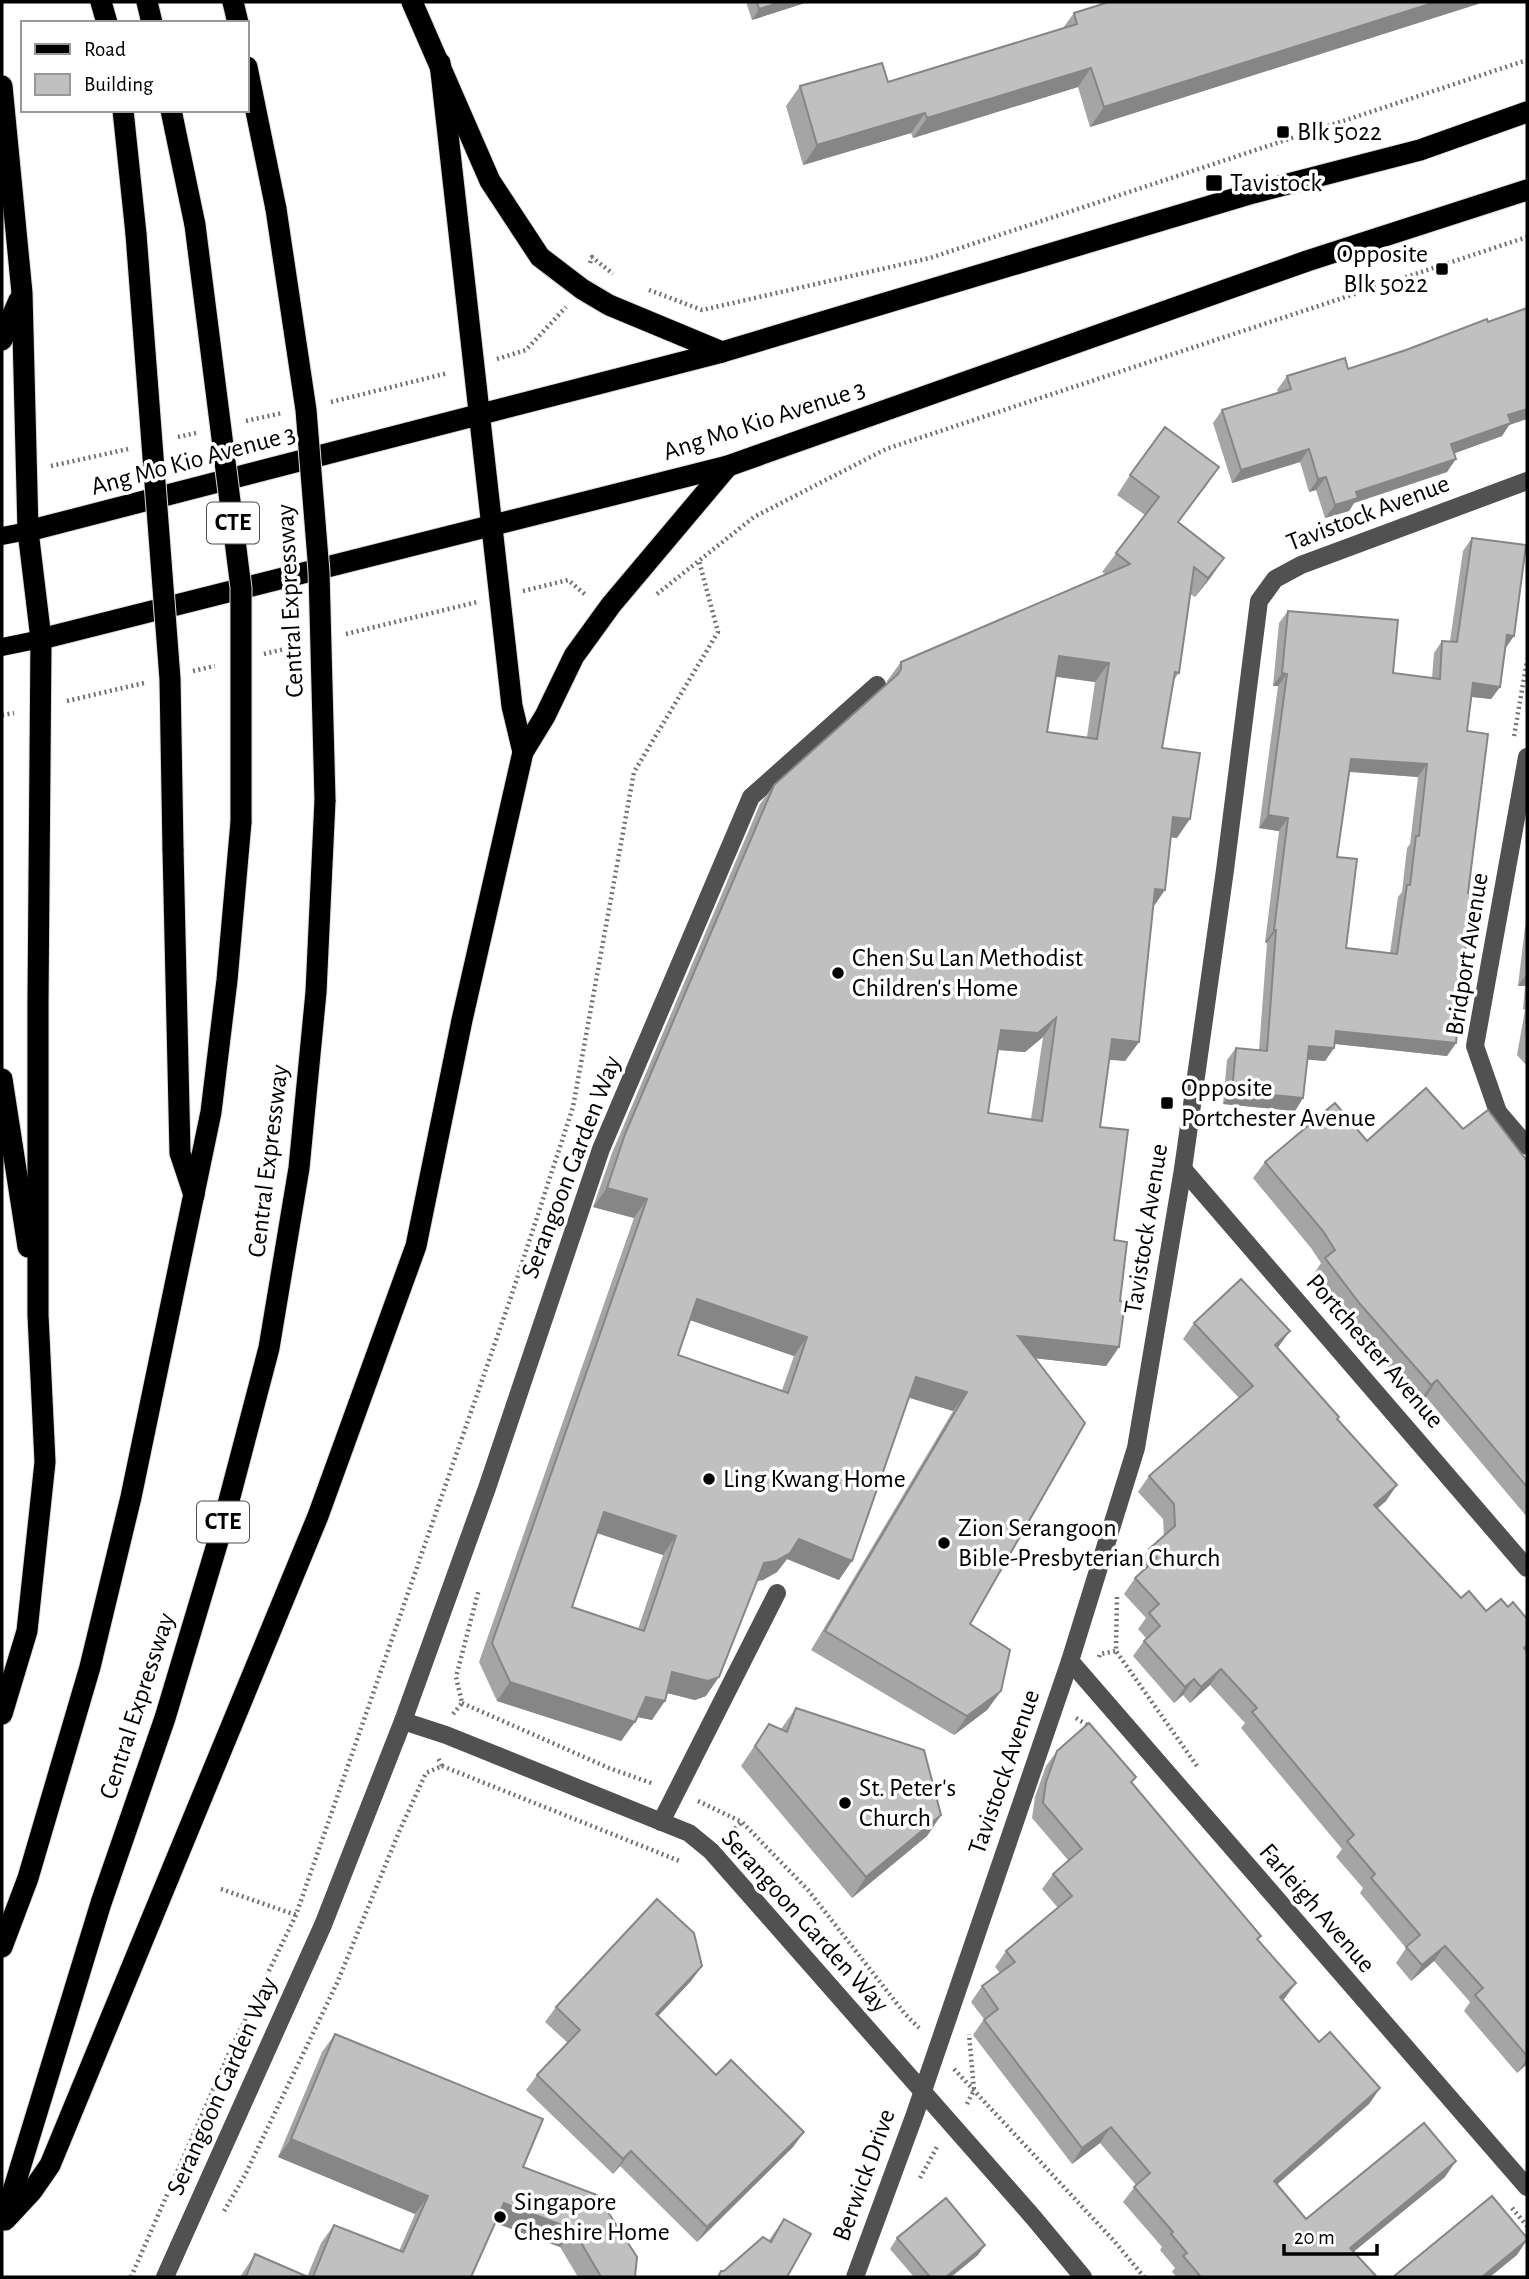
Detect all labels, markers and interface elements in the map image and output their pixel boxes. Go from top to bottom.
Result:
legend [21,21,248,112]
text: Road [84,39,126,60]
text: Building [84,74,154,95]
place label: Blk 5022 [1297,119,1382,145]
marker: Blk 5022 [1275,124,1291,140]
place label: Tavistock [1230,170,1322,196]
marker: Tavistock [1204,173,1224,193]
place label: Opposite Blk 5022 [1336,241,1428,297]
marker: Opposite Blk 5022 [1434,261,1450,277]
street label: Ang Mo Kio Avenue 3 [660,375,868,465]
street label: Ang Mo Kio Avenue 3 [88,420,298,500]
street label: Tavistock Avenue [1283,470,1453,556]
road number: CTE [207,502,259,544]
street label: Central Expressway [272,504,308,698]
street label: Bridport Avenue [1441,871,1493,1037]
place label: Chen Su Lan Methodist Children's Home [852,945,1083,1001]
marker: Chen Su Lan Methodist Children's Home [830,965,846,981]
street label: Serangoon Garden Way [517,1052,625,1282]
street label: Central Expressway [243,1063,293,1259]
place label: Opposite Portchester Avenue [1181,1075,1376,1131]
marker: Opposite Portchester Avenue [1159,1095,1175,1111]
street label: Tavistock Avenue [1120,1142,1172,1316]
street label: Portchester Avenue [1301,1269,1449,1433]
place label: Ling Kwang Home [723,1466,906,1492]
marker: Ling Kwang Home [701,1471,717,1487]
road number: CTE [197,1502,249,1542]
place label: Zion Serangoon Bible-Presbyterian Church [958,1515,1220,1571]
marker: Zion Serangoon Bible-Presbyterian Church [936,1535,952,1551]
street label: Central Expressway [95,1610,179,1802]
street label: Tavistock Avenue [964,1686,1044,1858]
place label: St. Peter's Church [859,1775,956,1831]
marker: St. Peter's Church [837,1795,853,1811]
street label: Serangoon Garden Way [716,1825,894,2017]
street label: Farleigh Avenue [1254,1838,1380,1978]
street label: Serangoon Garden Way [162,1973,282,2199]
street label: Berwick Drive [828,2106,900,2244]
place label: Singapore Cheshire Home [514,2189,670,2245]
marker: Singapore Cheshire Home [492,2209,508,2225]
scale bar [1284,2212,1377,2256]
text: 20 m [1294,2227,1335,2248]

